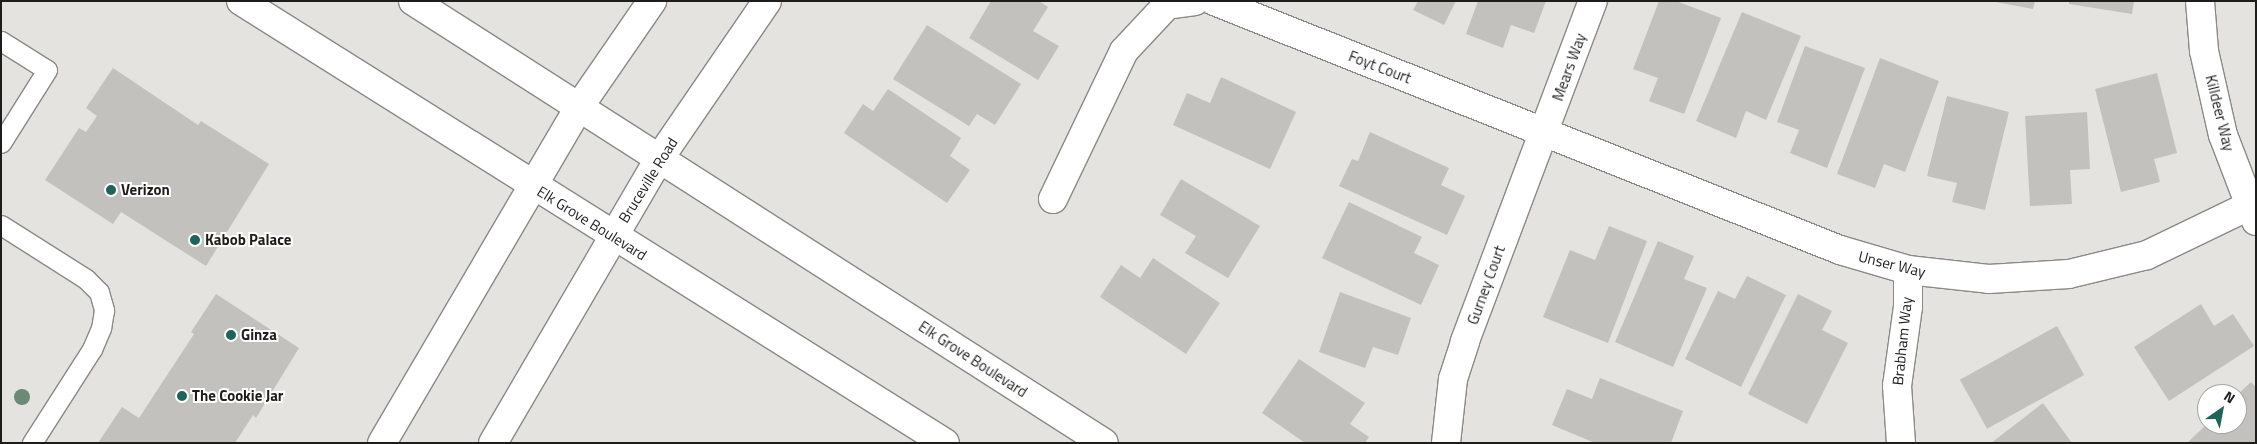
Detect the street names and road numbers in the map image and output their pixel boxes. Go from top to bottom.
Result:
street label: Mears Way [1548,31,1590,103]
street label: Foyt Court [1346,47,1414,87]
street label: Killdeer Way [2202,73,2238,153]
street label: Bruceville Road [615,134,681,226]
street label: Elk Grove Boulevard [534,182,650,264]
street label: Gurney Court [1463,243,1509,327]
street label: Unser Way [1857,247,1927,281]
street label: Brabham Way [1888,296,1916,386]
street label: Elk Grove Boulevard [915,317,1031,401]

